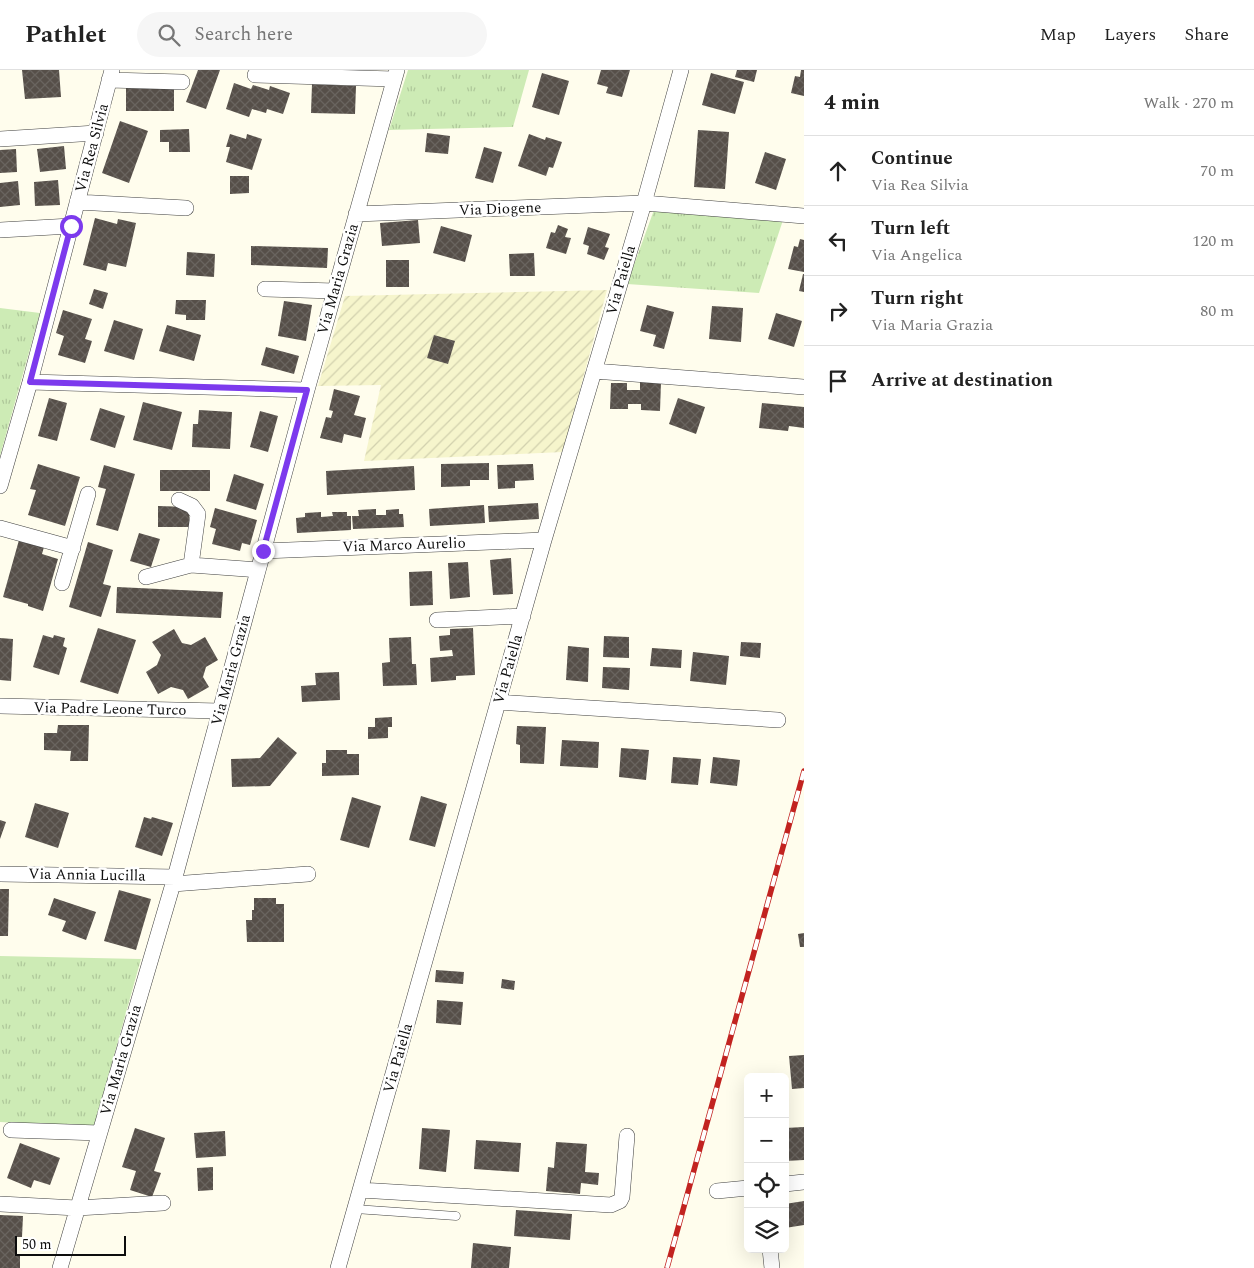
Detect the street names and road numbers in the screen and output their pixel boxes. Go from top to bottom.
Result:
street label: Via Rea Silvia [69,100,115,195]
street label: Via Diogene [458,196,542,222]
street label: Via Maria Grazia [311,220,365,337]
street label: Via Paiella [600,242,642,318]
street label: Via Marco Aurelio [342,531,466,559]
street label: Via Maria Grazia [205,611,257,728]
street label: Via Paiella [487,631,529,707]
street label: Via Padre Leone Turco [33,696,187,722]
street label: Via Annia Lucilla [28,862,146,888]
street label: Via Maria Grazia [94,1001,148,1118]
street label: Via Paiella [377,1020,419,1096]

